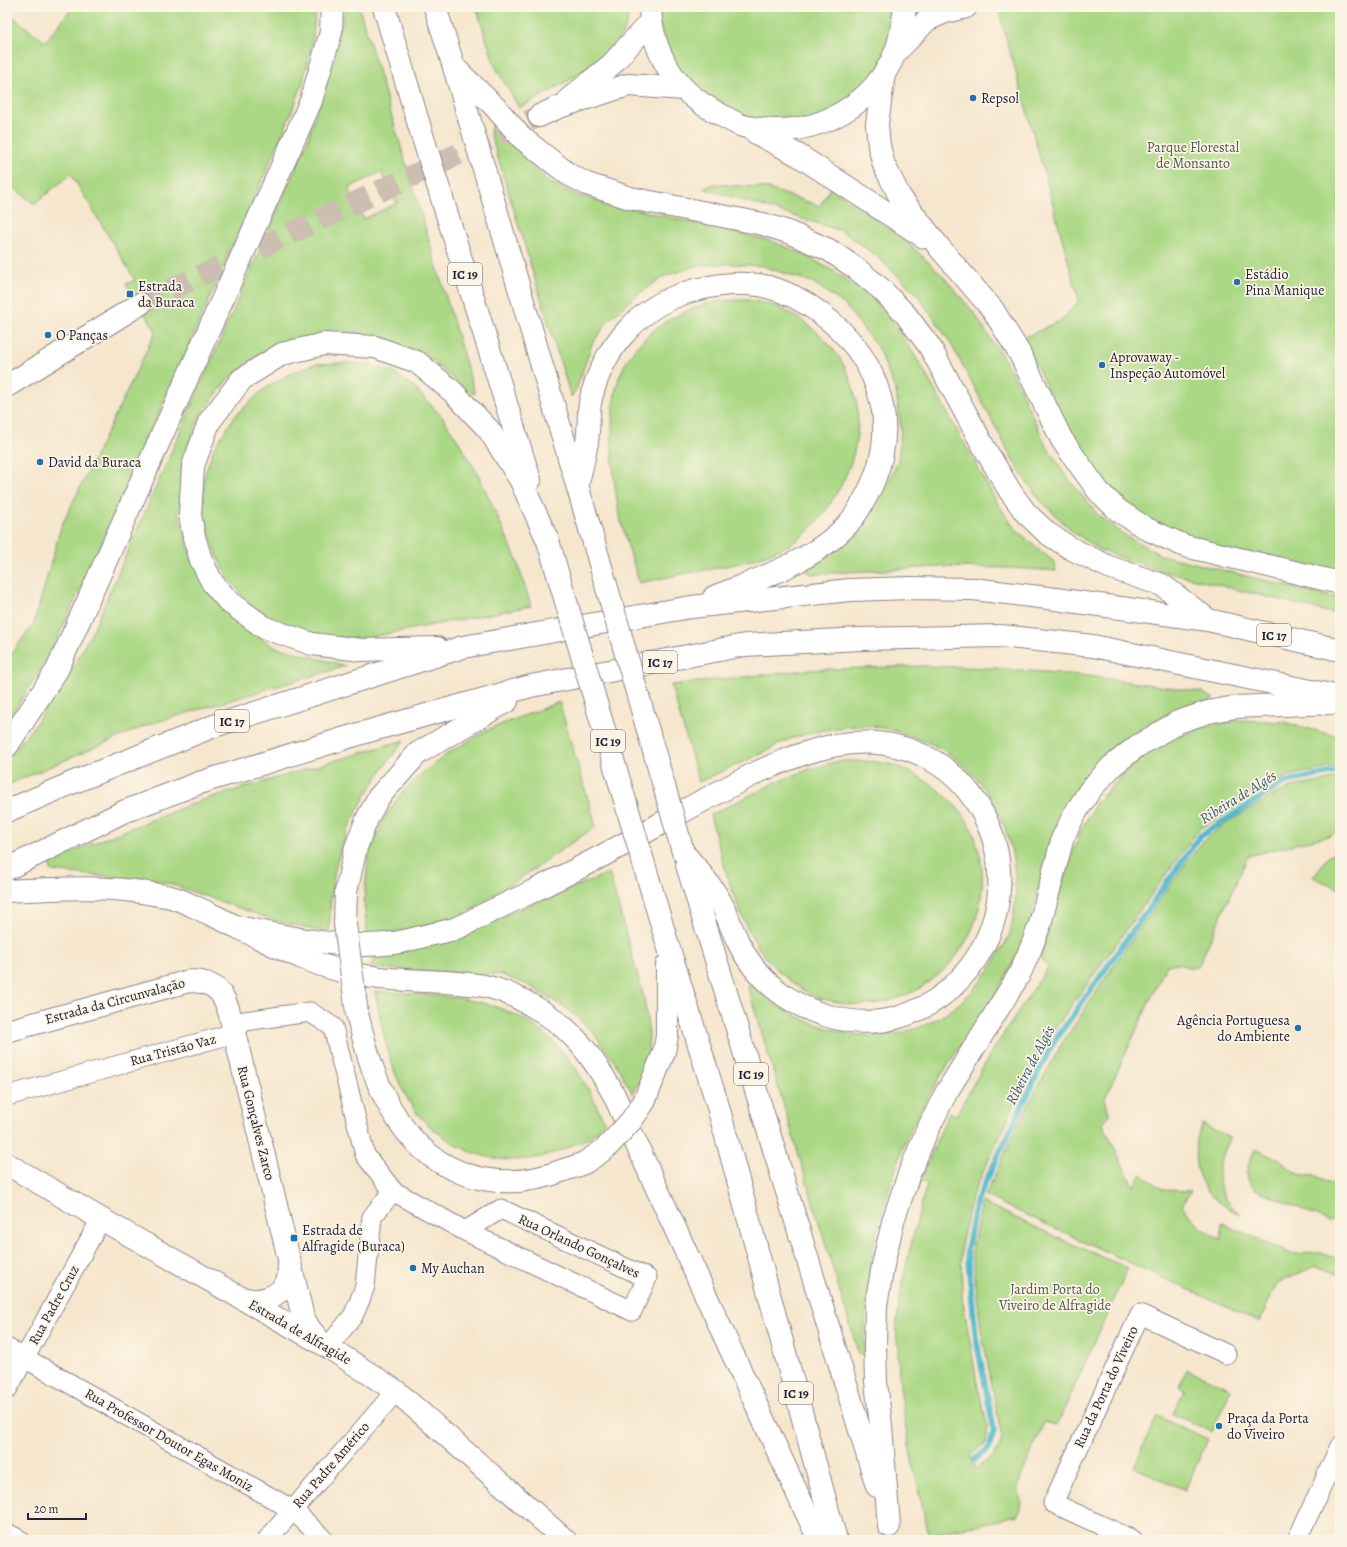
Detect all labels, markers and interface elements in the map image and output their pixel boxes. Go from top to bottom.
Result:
place label: Repsol [981,89,1019,108]
marker: Repsol [968,93,978,103]
park label: Parque Florestal de Monsanto [1147,138,1240,173]
road number: IC 19 [448,263,482,285]
place label: Estádio Pina Manique [1245,265,1324,300]
place label: Estrada da Buraca [138,277,195,312]
marker: Estádio Pina Manique [1232,277,1242,287]
marker: Estrada da Buraca [125,289,135,299]
place label: O Panças [56,326,108,345]
marker: O Panças [43,330,53,340]
place label: Aprovaway - Inspeção Automóvel [1109,348,1226,383]
marker: Aprovaway - Inspeção Automóvel [1097,360,1107,370]
place label: David da Buraca [48,453,142,472]
marker: David da Buraca [35,457,45,467]
road number: IC 17 [1257,624,1291,646]
road number: IC 17 [643,651,677,673]
road number: IC 17 [215,710,249,732]
road number: IC 19 [591,730,625,752]
water label: Ribeira de Algés [1196,765,1280,829]
street label: Estrada da Circunvalação [43,973,187,1029]
place label: Agência Portuguesa do Ambiente [1176,1011,1290,1046]
water label: Ribeira de Algés [1001,1022,1059,1108]
marker: Agência Portuguesa do Ambiente [1293,1023,1303,1033]
street label: Rua Tristão Vaz [128,1029,218,1071]
road number: IC 19 [734,1063,768,1085]
street label: Rua Gonçalves Zarco [233,1064,279,1182]
street label: Rua Orlando Gonçalves [515,1209,643,1283]
place label: Estrada de Alfragide (Buraca) [301,1221,405,1256]
marker: Estrada de Alfragide (Buraca) [289,1233,299,1243]
place label: My Auchan [421,1259,485,1278]
street label: Rua Padre Cruz [24,1262,84,1348]
marker: My Auchan [408,1263,418,1273]
park label: Jardim Porta do Viveiro de Alfragide [998,1280,1111,1315]
street label: Estrada de Alfragide [245,1295,355,1369]
street label: Rua da Porta do Viveiro [1069,1323,1143,1451]
road number: IC 19 [779,1382,813,1404]
street label: Rua Professor Doutor Egas Moniz [81,1384,257,1496]
place label: Praça da Porta do Viveiro [1227,1409,1309,1444]
street label: Rua Padre Américo [288,1418,374,1512]
marker: Praça da Porta do Viveiro [1214,1421,1224,1431]
scale bar [28,1495,86,1521]
text: 20 m [34,1501,58,1517]

